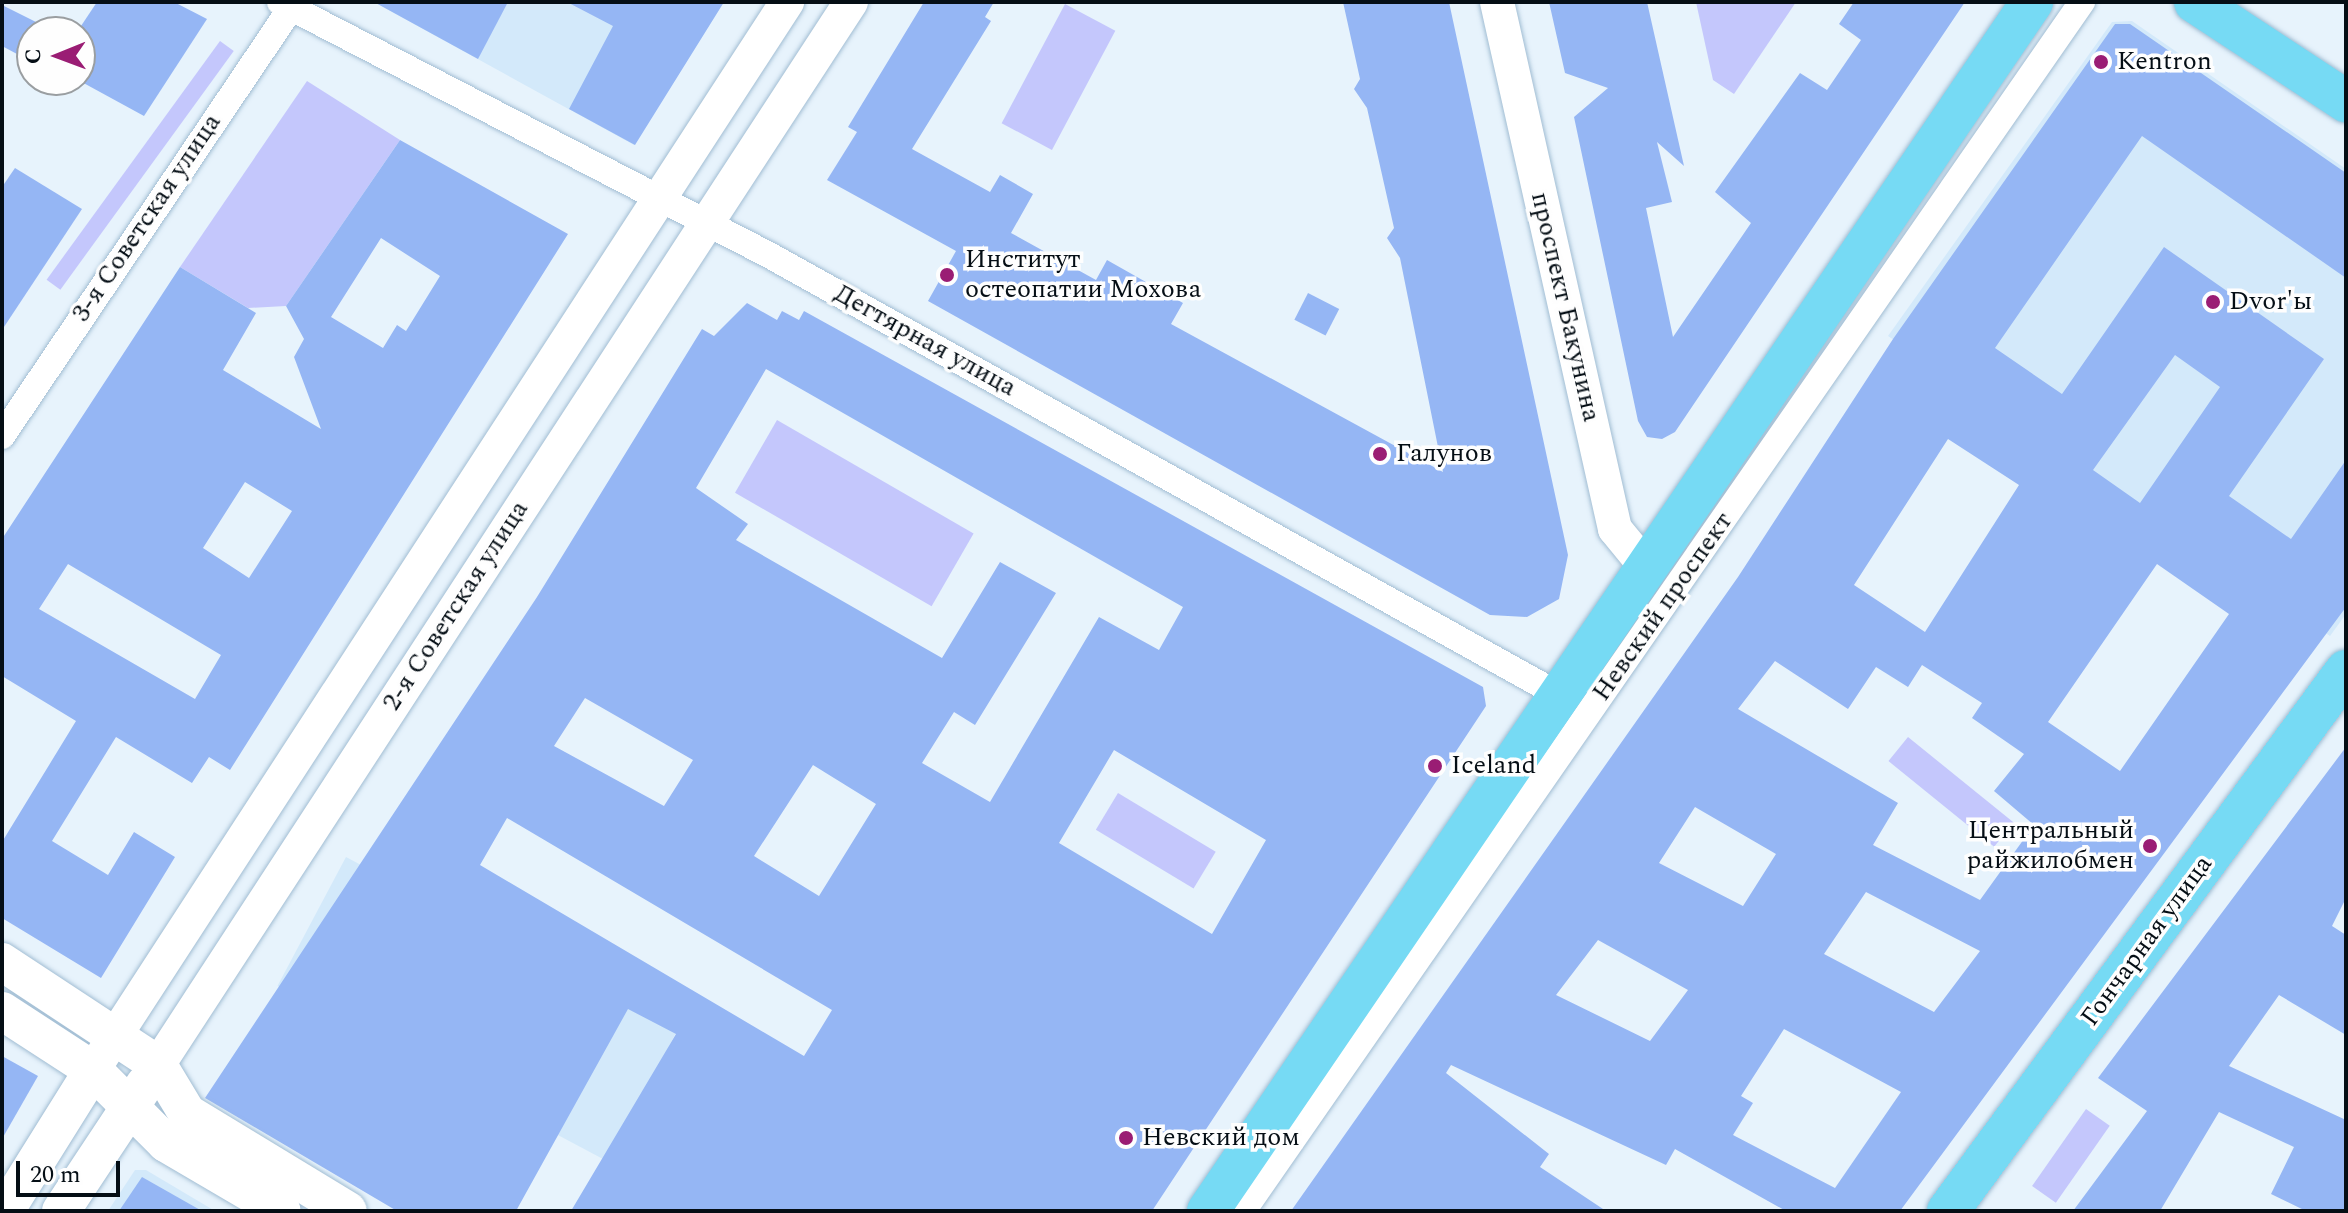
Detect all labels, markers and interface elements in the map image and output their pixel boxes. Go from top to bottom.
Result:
north arrow [16,16,96,96]
place label: Kentron [2117,46,2212,78]
text: С [17,48,50,65]
marker: Kentron [2092,53,2110,71]
street label: 3-я Советская улица [66,108,228,328]
street label: проспект Бакунина [1523,189,1607,425]
place label: Институт остеопатии Мохова [965,244,1201,306]
marker: Институт остеопатии Мохова [936,264,958,286]
street label: Дегтярная улица [829,278,1021,404]
place label: Dvor'ы [2229,286,2312,318]
marker: Dvor'ы [2204,293,2222,311]
place label: Галунов [1396,438,1492,470]
marker: Галунов [1371,445,1389,463]
street label: 2-я Советская улица [376,495,536,717]
street label: Невский проспект [1586,507,1740,707]
place label: Iceland [1451,750,1536,782]
marker: Iceland [1426,757,1444,775]
place label: Центральный райжилобмен [1966,815,2134,876]
marker: Центральный райжилобмен [2141,837,2159,855]
street label: Гончарная улица [2075,850,2219,1032]
place label: Невский дом [1142,1122,1300,1154]
marker: Невский дом [1117,1129,1135,1147]
scale bar [20,1145,124,1195]
text: 20 m [30,1157,81,1193]

